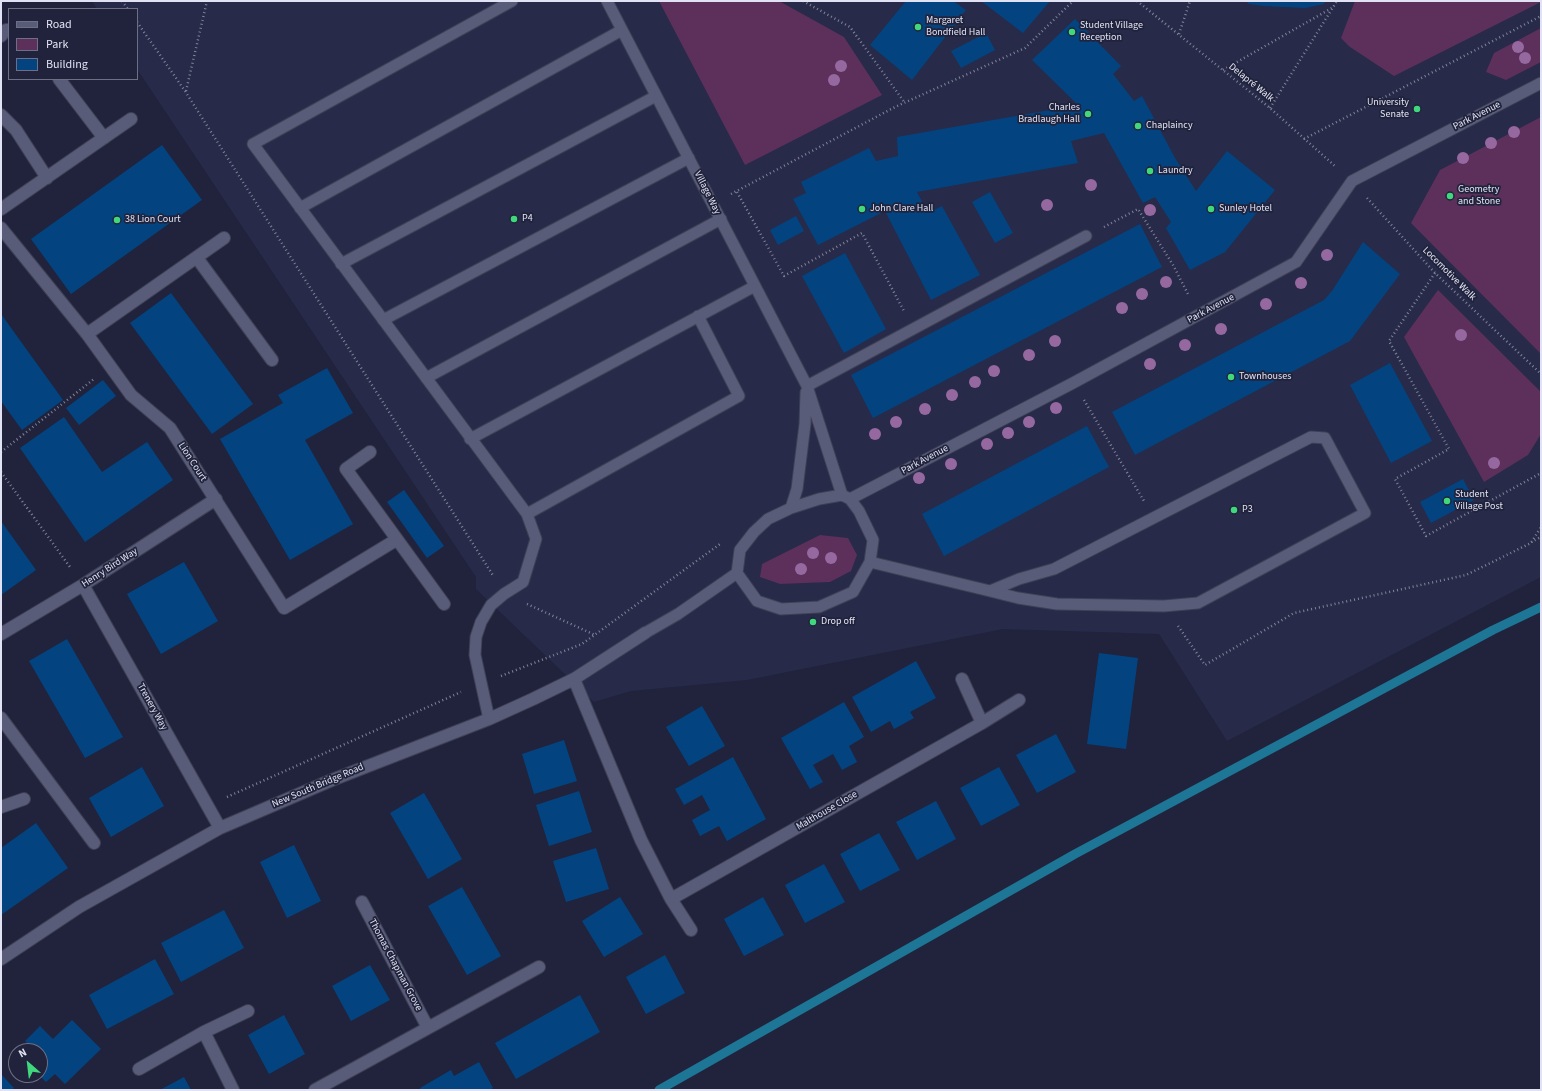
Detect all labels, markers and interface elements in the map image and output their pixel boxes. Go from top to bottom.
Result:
legend [8,8,138,80]
place label: Margaret Bondfield Hall [926,15,985,38]
text: Road [46,16,72,33]
place label: Student Village Reception [1080,20,1143,44]
marker: Margaret Bondfield Hall [913,22,923,32]
marker: Student Village Reception [1067,27,1077,37]
text: Park [46,36,68,53]
text: Building [46,56,88,73]
street label: Delapré Walk [1226,61,1276,105]
place label: University Senate [1367,97,1409,120]
street label: Park Avenue [1451,99,1503,133]
place label: Charles Bradlaugh Hall [1018,102,1080,126]
marker: University Senate [1412,104,1422,114]
marker: Charles Bradlaugh Hall [1083,109,1093,119]
place label: Chaplaincy [1146,120,1193,132]
marker: Chaplaincy [1133,121,1143,131]
place label: Laundry [1158,165,1193,177]
marker: Laundry [1145,166,1155,176]
street label: Village Way [691,169,723,217]
place label: Geometry and Stone [1458,184,1500,208]
marker: Geometry and Stone [1445,191,1455,201]
place label: John Clare Hall [870,203,933,215]
place label: Sunley Hotel [1219,203,1272,215]
marker: John Clare Hall [857,204,867,214]
marker: Sunley Hotel [1206,204,1216,214]
place label: P4 [522,213,533,225]
place label: 38 Lion Court [125,214,181,226]
marker: P4 [509,214,519,224]
marker: 38 Lion Court [112,215,122,225]
street label: Locomotive Walk [1420,245,1478,303]
street label: Park Avenue [1185,292,1237,326]
place label: Townhouses [1239,371,1291,383]
marker: Townhouses [1226,372,1236,382]
street label: Lion Court [175,440,209,484]
street label: Park Avenue [899,443,951,477]
place label: Student Village Post [1455,489,1503,512]
marker: Student Village Post [1442,496,1452,506]
place label: P3 [1242,504,1253,516]
marker: P3 [1229,505,1239,515]
street label: Henry Bird Way [80,546,140,590]
place label: Drop off [821,616,855,628]
marker: Drop off [808,617,818,627]
street label: Trenery Way [134,682,170,732]
street label: New South Bridge Road [270,761,366,811]
street label: Malthouse Close [794,789,860,833]
street label: Thomas Chapman Grove [366,917,424,1013]
north arrow [8,1043,48,1083]
text: N [16,1045,29,1061]

